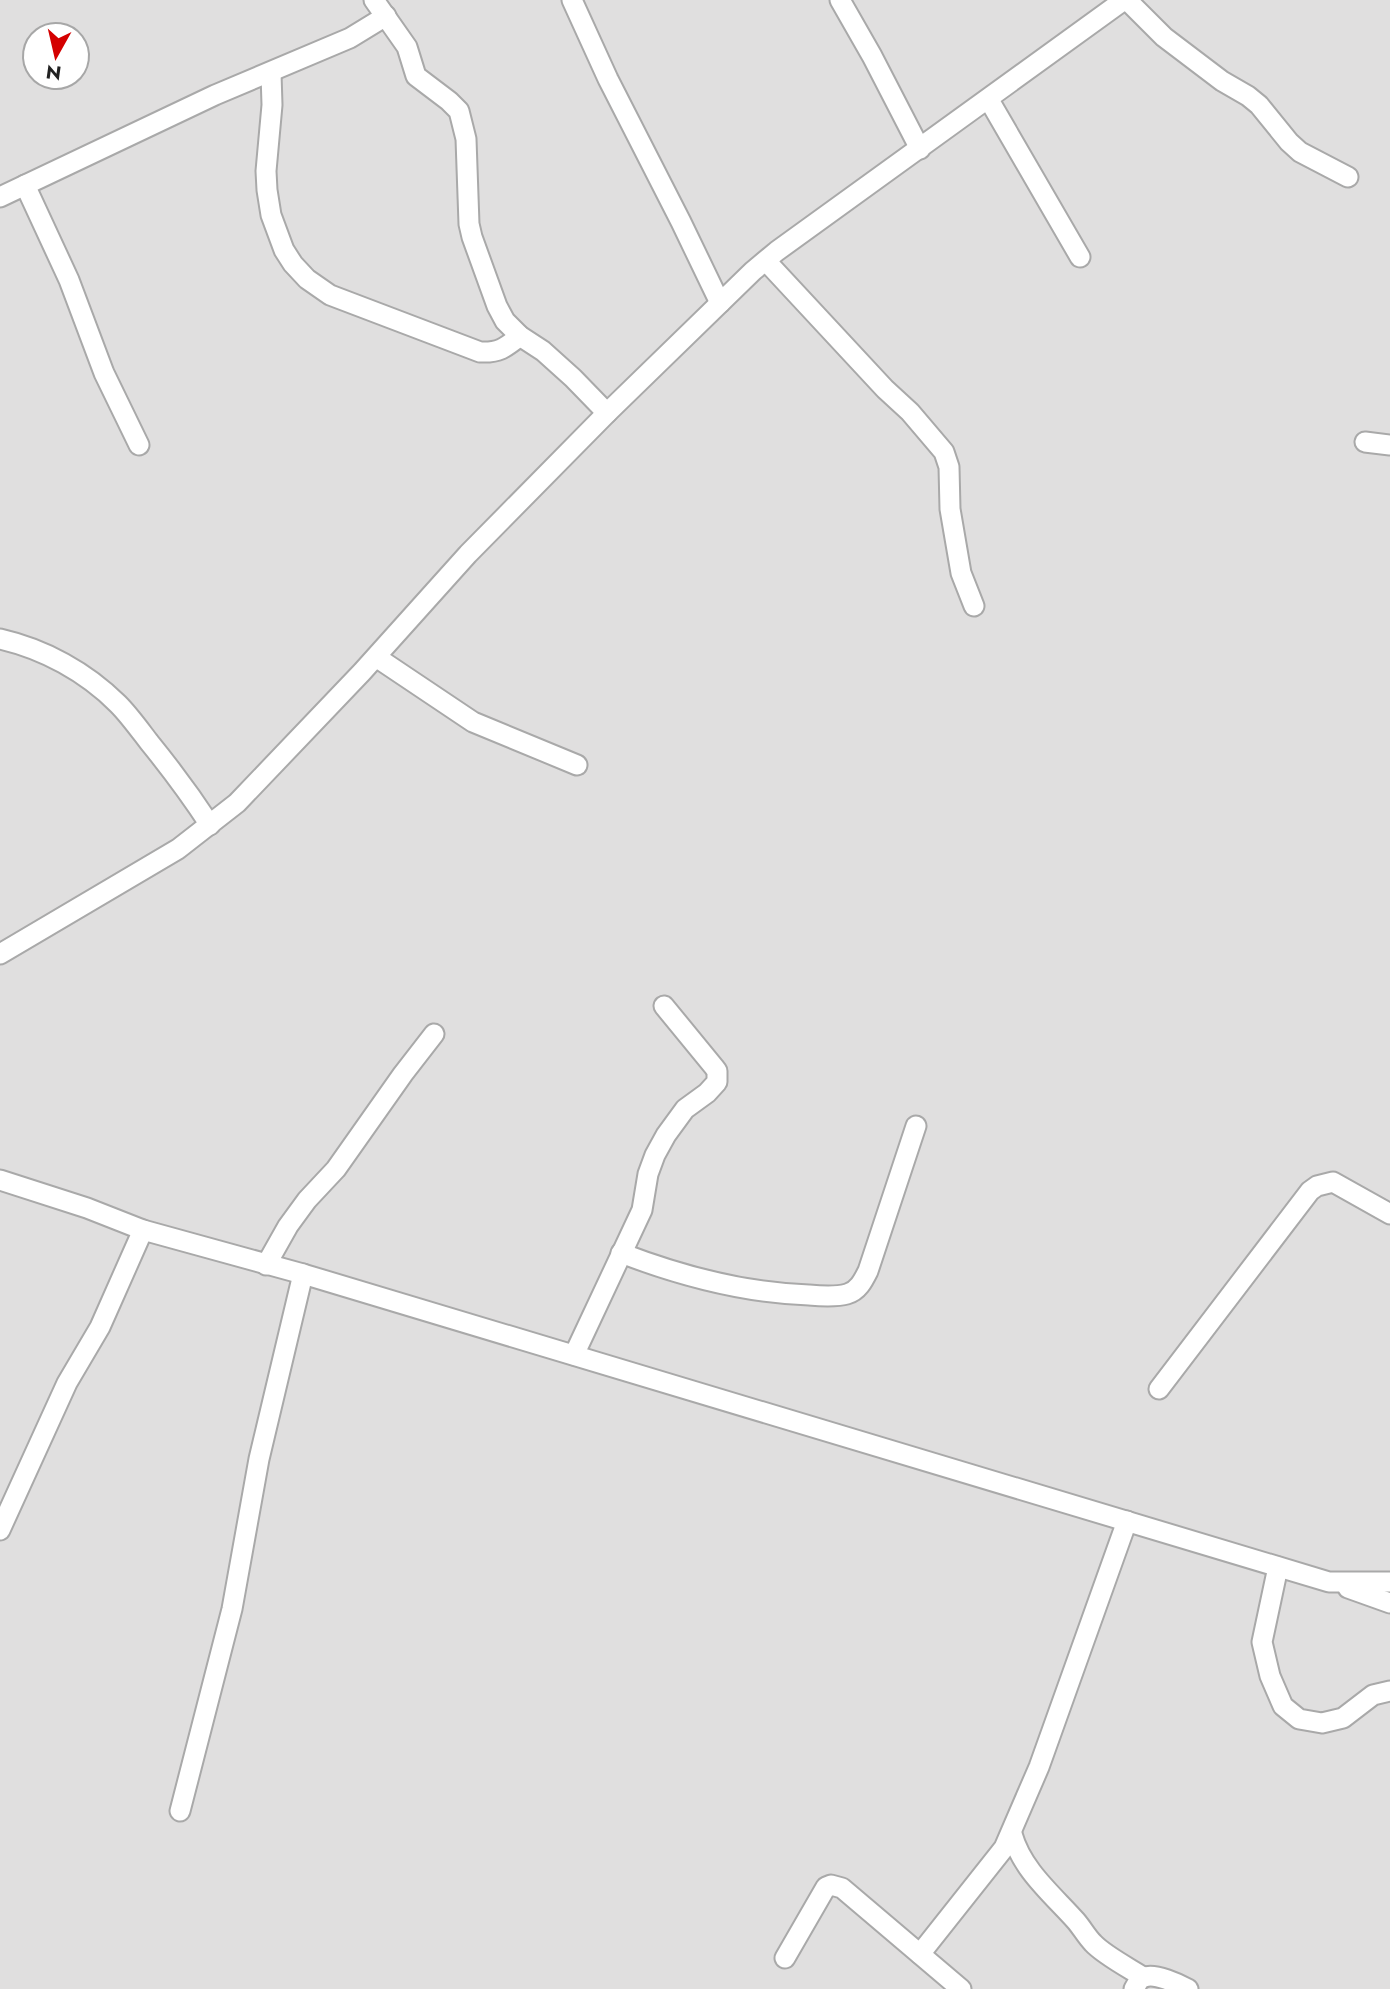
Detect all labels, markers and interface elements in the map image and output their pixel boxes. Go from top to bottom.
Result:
north arrow [21,21,91,91]
text: N [44,58,63,87]

